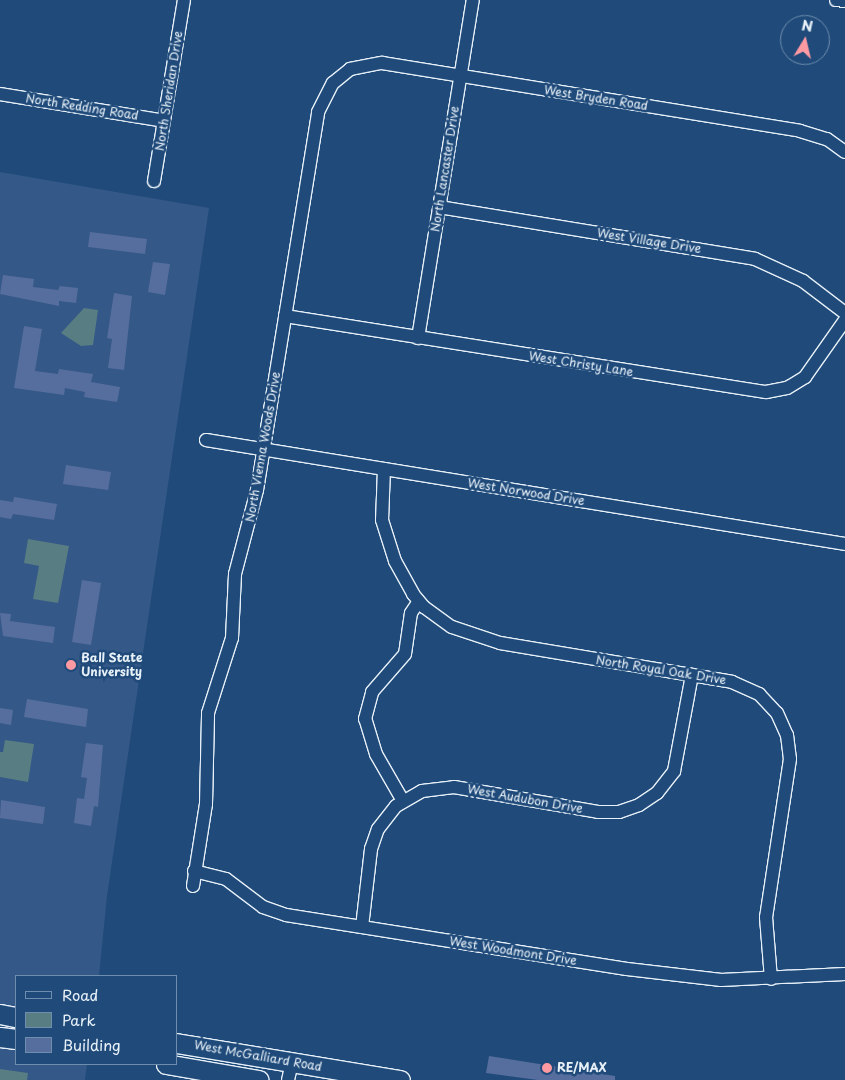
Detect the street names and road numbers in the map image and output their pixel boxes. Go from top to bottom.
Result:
street label: North Sheridan Drive [152,29,186,153]
street label: West Bryden Road [543,83,649,113]
street label: North Redding Road [24,91,140,123]
street label: North Lancaster Drive [428,104,462,234]
street label: West Village Drive [596,226,702,256]
street label: West Christy Lane [528,349,634,379]
street label: North Vienna Woods Drive [243,371,283,523]
street label: West Norwood Drive [466,476,586,508]
street label: North Royal Oak Drive [594,653,728,687]
street label: West Audubon Drive [466,782,584,816]
street label: West Woodmont Drive [449,934,577,968]
street label: West McGalliard Road [193,1038,323,1074]

